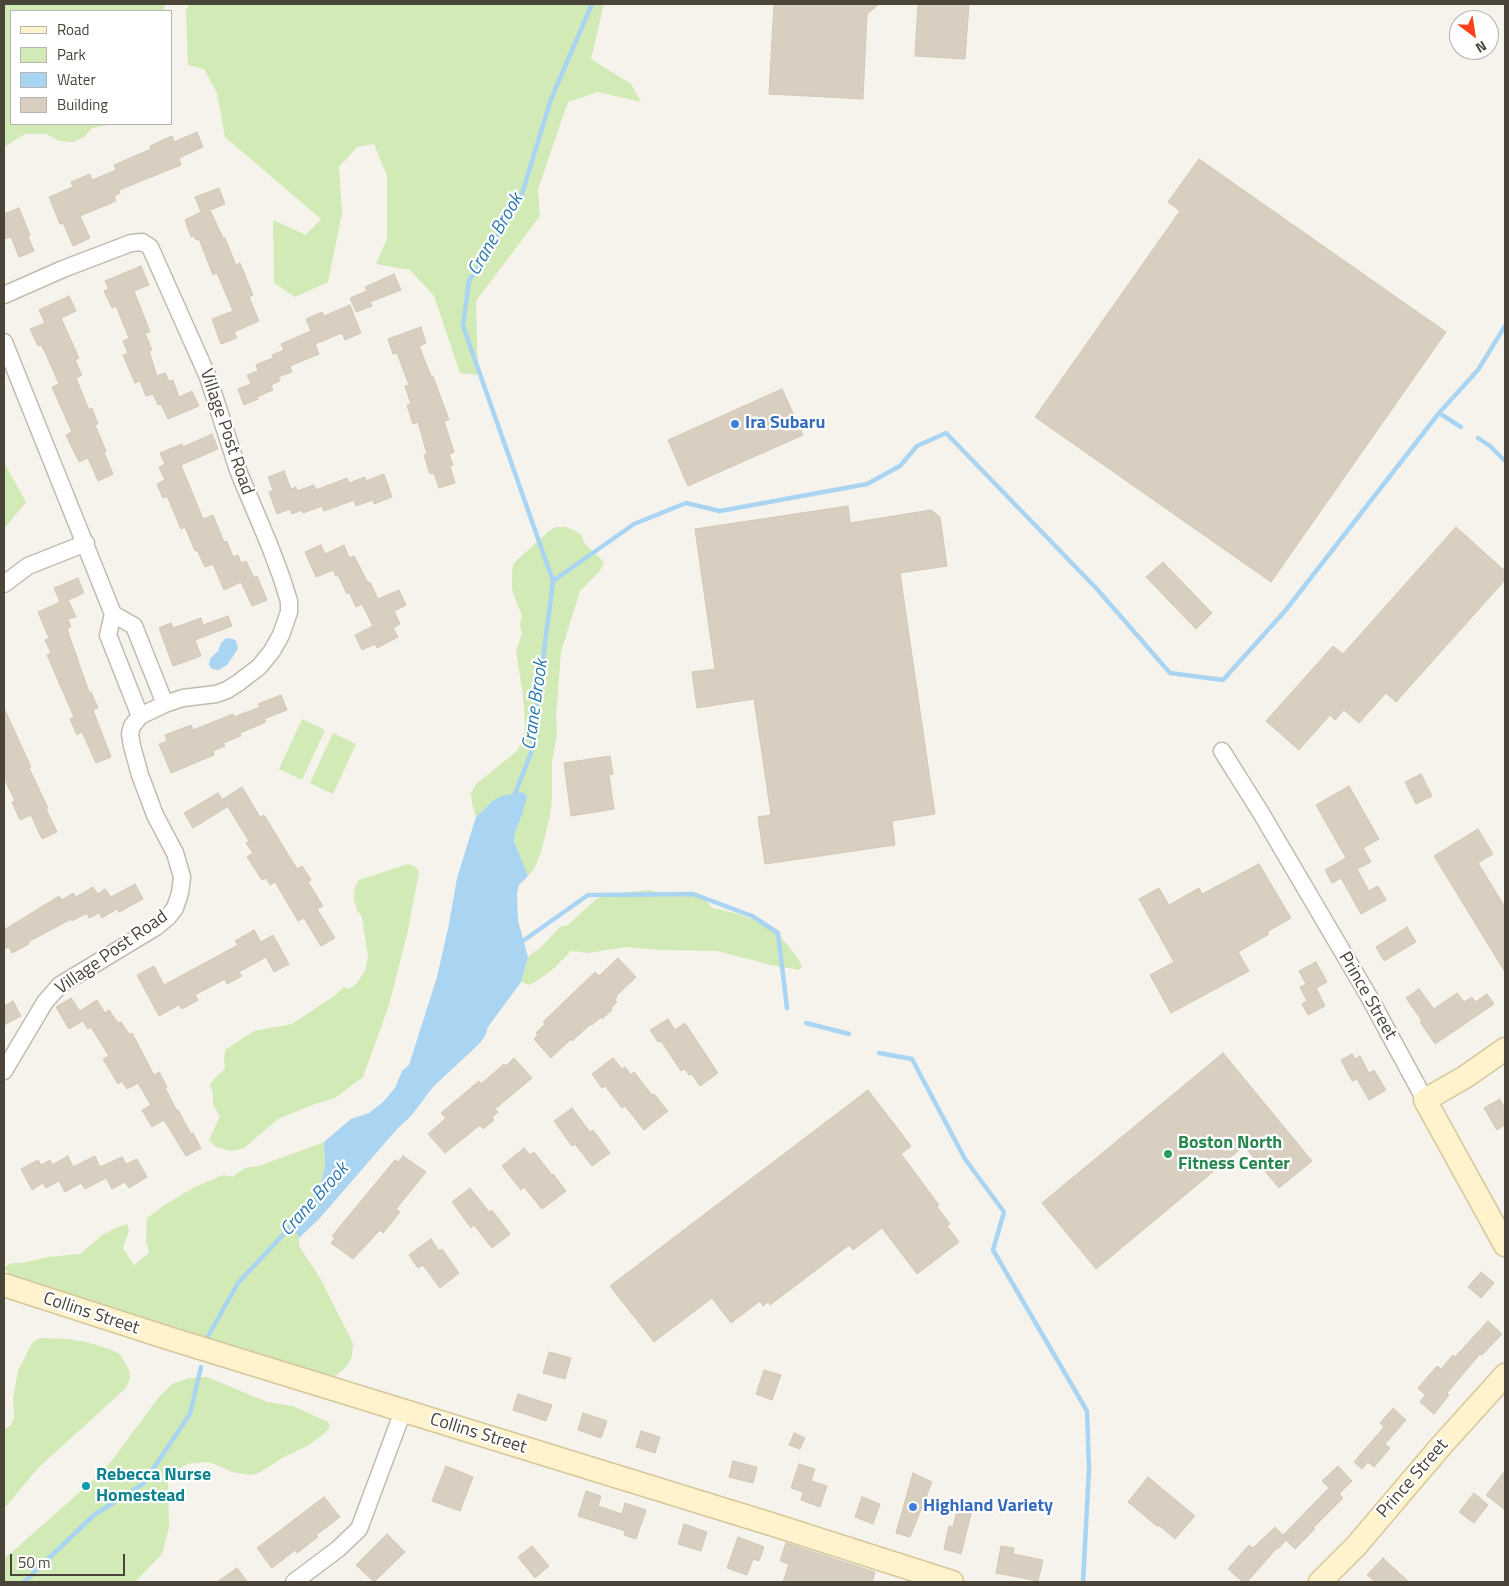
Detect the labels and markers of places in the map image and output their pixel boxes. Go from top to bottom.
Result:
place label: Ira Subaru [745,413,825,435]
marker: Ira Subaru [729,418,741,430]
place label: Boston North Fitness Center [1178,1133,1290,1176]
marker: Boston North Fitness Center [1162,1148,1174,1160]
place label: Rebecca Nurse Homestead [96,1465,211,1508]
marker: Rebecca Nurse Homestead [80,1480,92,1492]
place label: Highland Variety [923,1496,1053,1518]
marker: Highland Variety [907,1501,919,1513]

